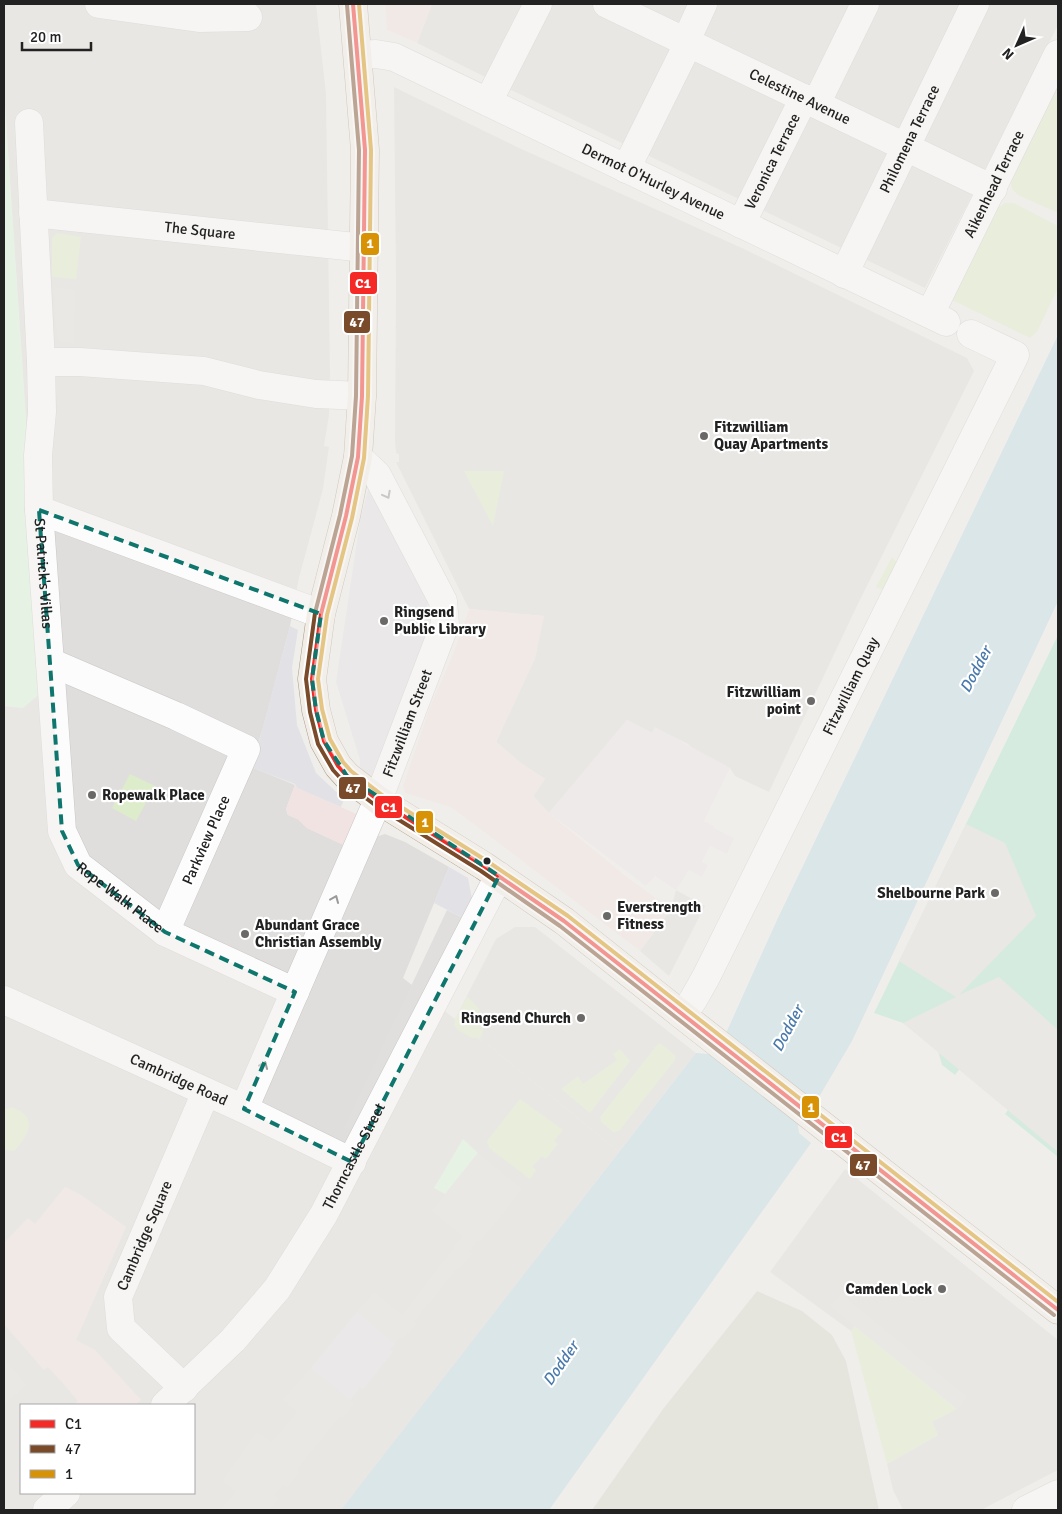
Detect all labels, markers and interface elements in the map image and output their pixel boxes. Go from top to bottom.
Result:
scale bar [22,20,91,52]
north arrow [992,20,1042,70]
text: 20 m [30,28,61,46]
text: N [999,44,1018,63]
street label: Celestine Avenue [746,65,854,128]
street label: Philomena Terrace [876,82,943,196]
street label: Veronica Terrace [741,110,804,213]
street label: Aikenhead Terrace [960,127,1028,241]
street label: Dermot O'Hurley Avenue [579,139,728,224]
street label: The Square [164,218,236,243]
line badge: 1 [360,232,380,256]
text: 1 [366,235,374,252]
line badge: C1 [349,271,378,295]
text: C1 [355,275,371,292]
line badge: 47 [343,310,371,334]
text: 47 [349,314,365,331]
place label: Fitzwilliam Quay Apartments [714,418,828,453]
marker: Fitzwilliam Quay Apartments [698,430,710,442]
one-way arrow [381,490,391,499]
street label: St Patrick's Villas [31,517,57,630]
place label: Ringsend Public Library [394,603,486,638]
marker: Ringsend Public Library [378,615,390,627]
street label: Fitzwilliam Quay [819,634,882,738]
water label: Dodder [955,641,997,696]
street label: Fitzwilliam Street [379,667,436,780]
place label: Fitzwilliam point [727,683,801,718]
marker: Fitzwilliam point [805,695,817,707]
line badge: 47 [338,776,367,800]
text: 47 [345,780,361,797]
place label: Ropewalk Place [102,786,205,804]
marker: Ropewalk Place [86,789,98,801]
street label: Parkview Place [178,793,234,887]
line badge: C1 [374,795,403,819]
text: C1 [381,799,397,816]
line badge: 1 [415,810,434,834]
text: 1 [421,814,429,831]
unlabelled marker [482,856,492,866]
street label: Rope Walk Place [73,858,167,937]
place label: Shelbourne Park [877,884,985,902]
marker: Shelbourne Park [989,887,1001,899]
one-way arrow [328,895,339,904]
place label: Everstrength Fitness [617,898,701,933]
marker: Everstrength Fitness [601,910,613,922]
place label: Abundant Grace Christian Assembly [255,916,382,951]
marker: Abundant Grace Christian Assembly [239,928,251,940]
water label: Dodder [767,1000,809,1055]
place label: Ringsend Church [461,1009,571,1027]
marker: Ringsend Church [575,1012,587,1024]
street label: Cambridge Road [127,1049,230,1109]
one-way arrow [257,1061,268,1070]
line badge: 1 [801,1095,820,1119]
text: 1 [807,1099,815,1116]
street label: Thorncastle Street [319,1100,389,1213]
line badge: C1 [824,1125,853,1149]
text: C1 [831,1129,847,1146]
line badge: 47 [849,1153,878,1177]
text: 47 [855,1157,871,1174]
street label: Cambridge Square [113,1178,176,1293]
place label: Camden Lock [846,1280,932,1298]
marker: Camden Lock [936,1283,948,1295]
water label: Dodder [538,1336,584,1390]
legend [20,1404,195,1494]
text: C1 [65,1415,82,1433]
text: 47 [65,1440,81,1458]
text: 1 [65,1465,73,1483]

